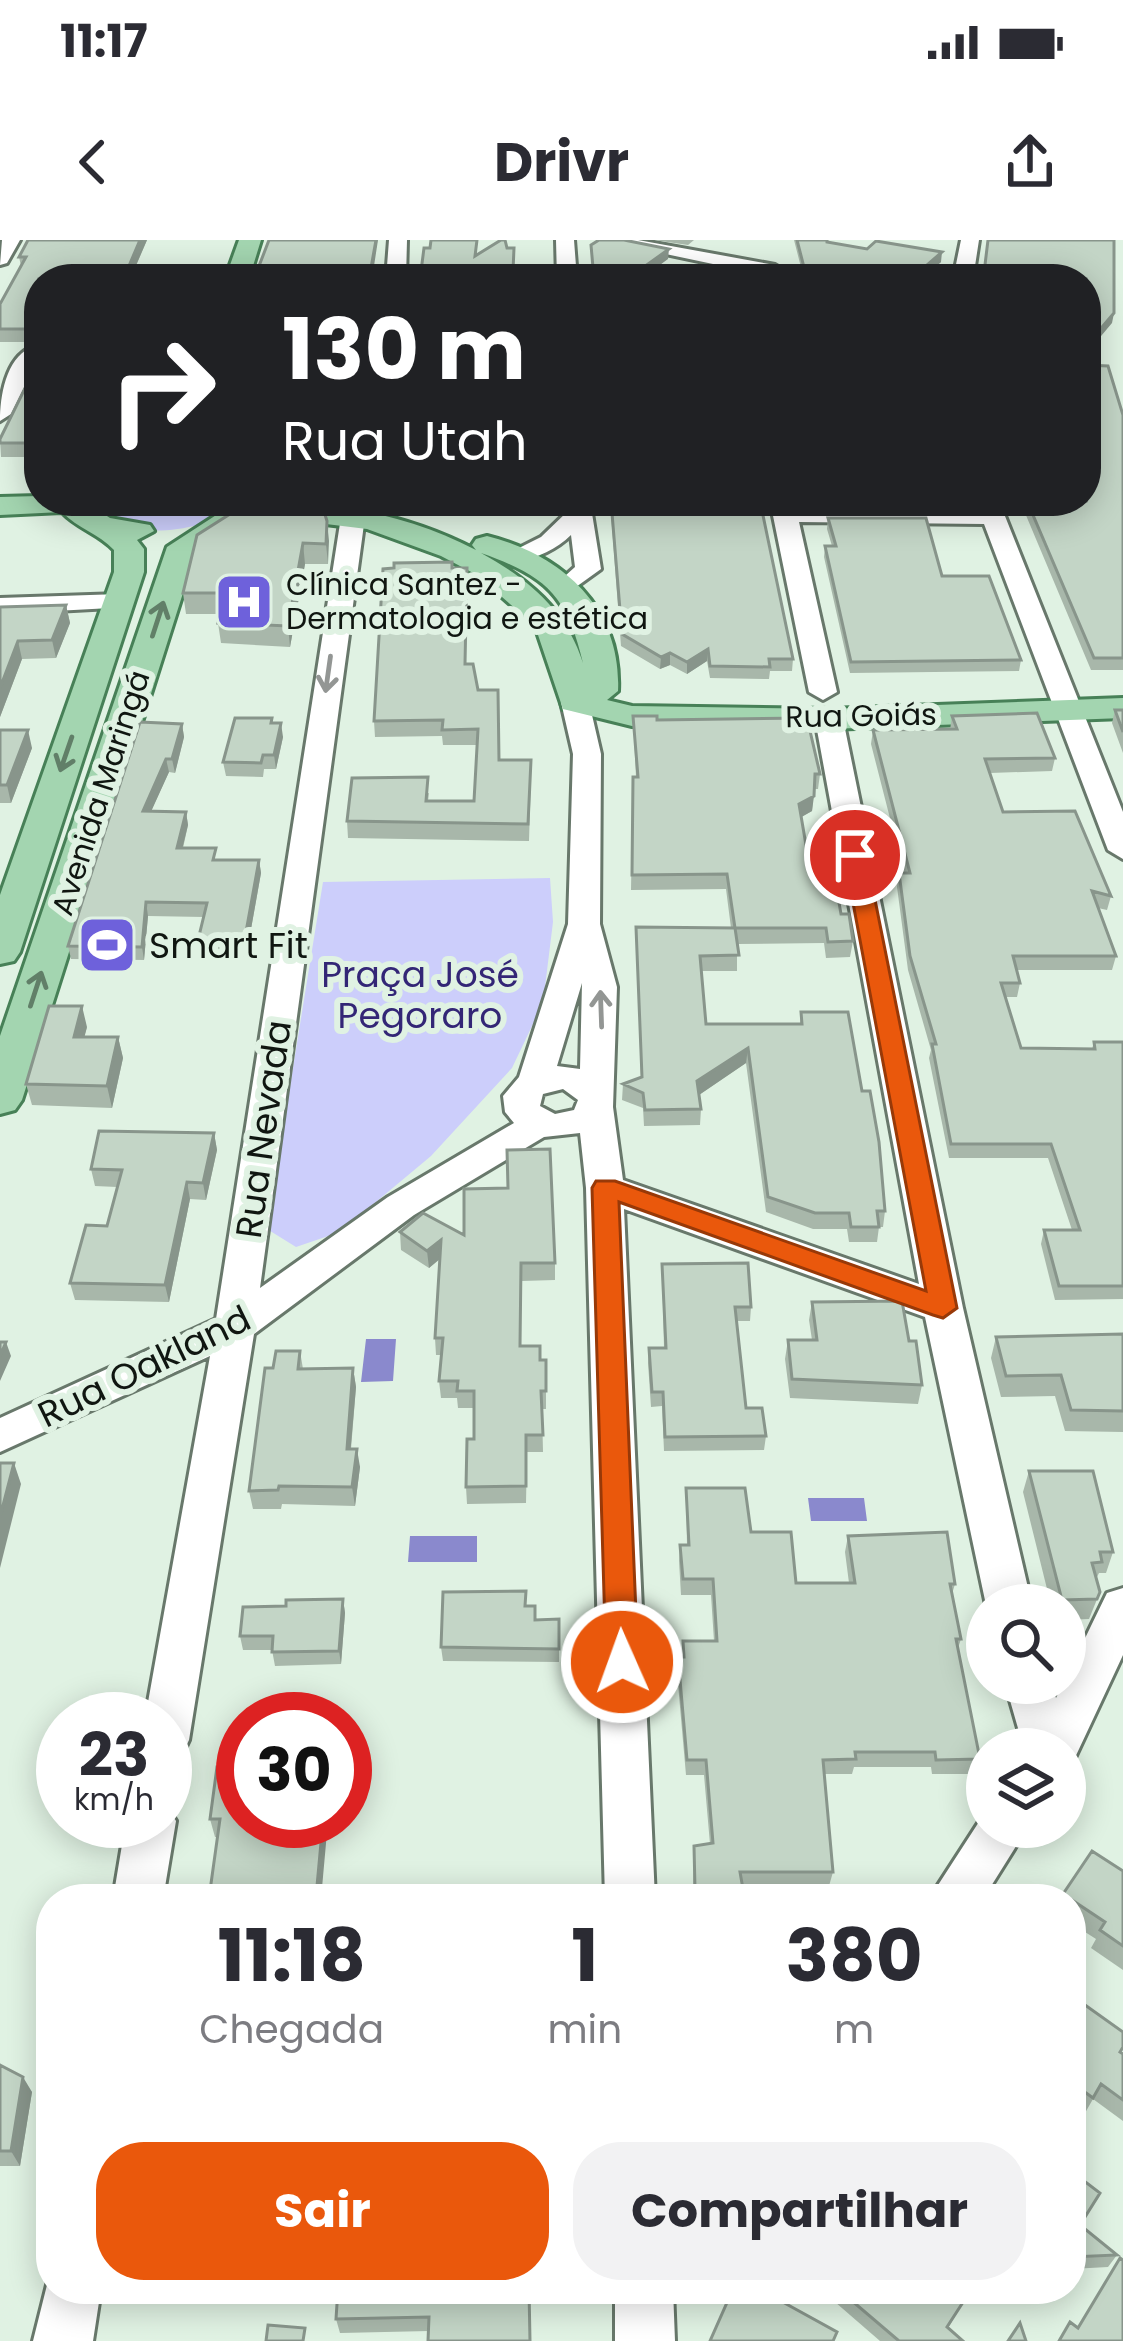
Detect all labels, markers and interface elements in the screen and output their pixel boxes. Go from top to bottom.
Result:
text: 11:17 [60,10,148,73]
text: Drivr [494,124,629,200]
icon: back [60,129,126,195]
icon: share [997,129,1063,195]
text: 130 m [282,291,526,408]
icon: right [84,312,240,468]
text: Rua Utah [282,403,527,479]
place label: Clínica Santez - Dermatologia e estética [286,563,648,640]
hospital icon: Clínica Santez - Dermatologia e estética [213,571,275,633]
one-way arrow [149,600,171,638]
one-way arrow [316,654,339,693]
street label: Avenida Maringá [41,665,160,921]
street label: Rua Goiás [785,693,937,738]
one-way arrow [54,734,75,771]
pin [804,804,906,906]
icon: arrive [822,822,888,888]
sports icon: Smart Fit [76,914,138,976]
place label: Smart Fit [149,920,308,971]
park label: Praça José Pegoraro [321,949,519,1041]
one-way arrow [27,971,49,1009]
one-way arrow [589,990,612,1029]
street label: Rua Nevada [223,1017,304,1241]
street label: Rua Oakland [29,1293,259,1440]
map controls [966,1584,1086,1848]
button: search [966,1584,1086,1704]
position arrow [559,1599,685,1725]
speed limit sign: 30 [216,1692,372,1848]
text: 23 [79,1713,149,1797]
button: layers [966,1728,1086,1848]
text: km/h [74,1778,154,1821]
text: 11:18 [218,1905,366,2006]
text: 1 [571,1905,598,2006]
text: 380 [785,1905,923,2006]
text: Chegada [199,2002,384,2057]
text: min [547,2002,622,2057]
text: m [834,2002,874,2057]
button: Sair [96,2142,549,2280]
button: Compartilhar [573,2142,1026,2280]

